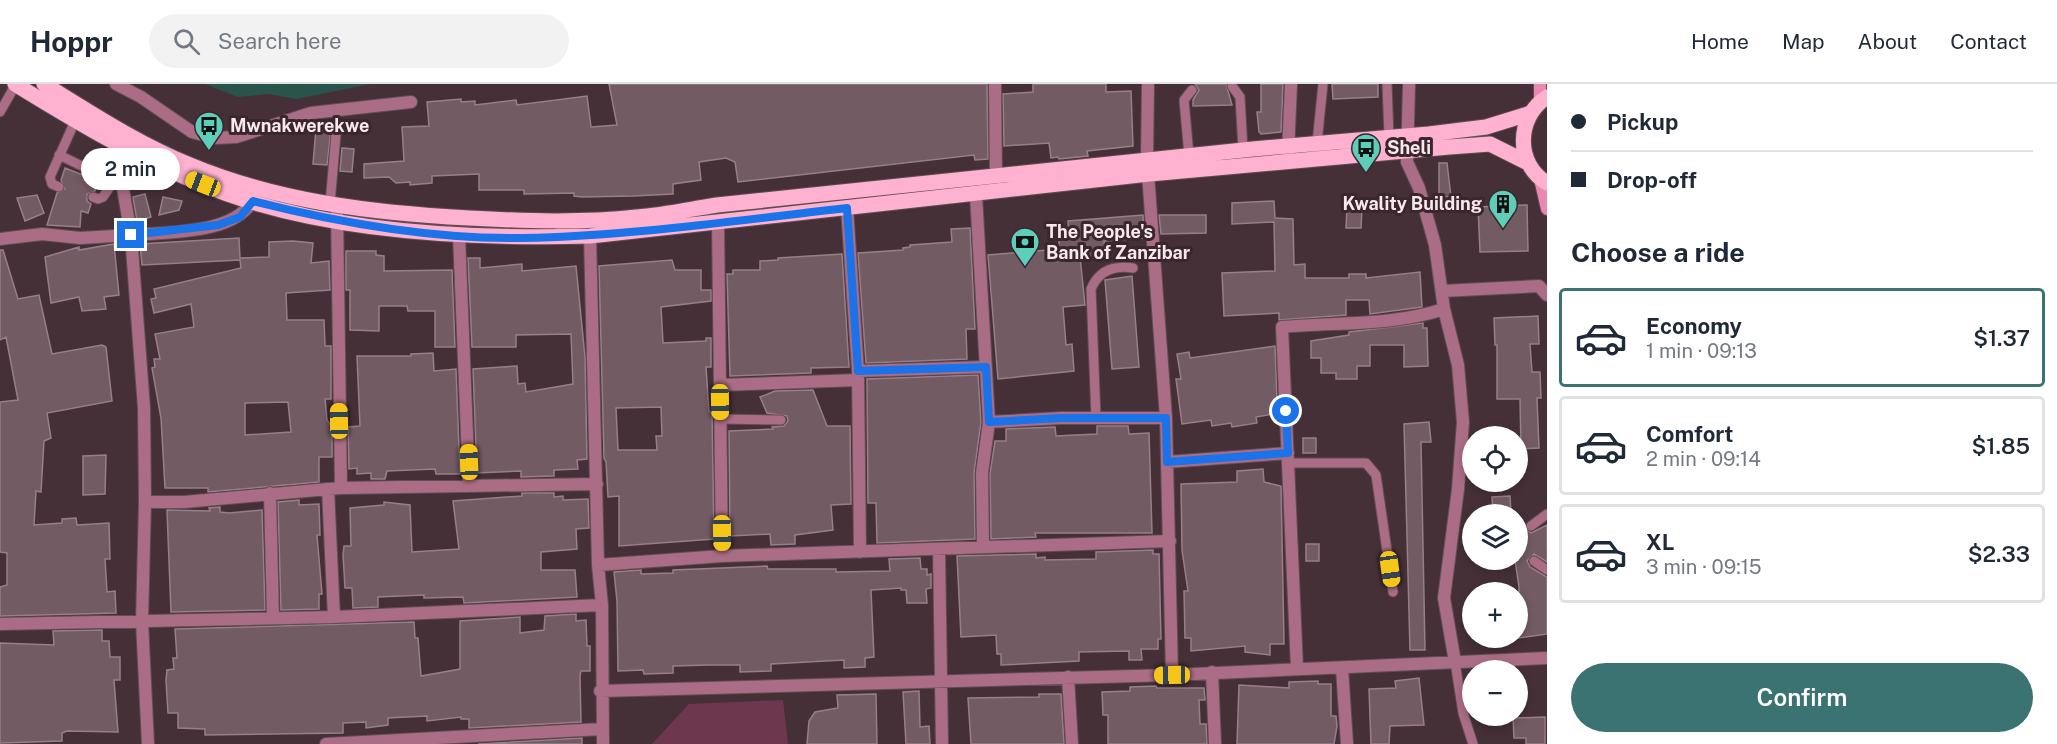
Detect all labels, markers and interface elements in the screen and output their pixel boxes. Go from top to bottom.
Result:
search box [149,14,569,68]
text: Hoppr [30,25,113,58]
icon: search [170,25,203,58]
text: Search here [218,28,341,54]
text: Home [1691,29,1749,54]
text: Map [1782,29,1825,54]
text: About [1858,29,1917,54]
text: Contact [1950,29,2027,54]
text: Pickup [1607,109,1678,135]
bus stop icon: Mwnakwerekwe [193,110,225,152]
place label: Mwnakwerekwe [230,115,369,136]
bus stop icon: Sheli [1350,132,1382,174]
place label: Sheli [1387,137,1431,158]
callout: 2 min [82,148,180,190]
text: 2 min [105,157,156,181]
text: Drop-off [1607,167,1697,193]
car [183,169,223,199]
building icon: Kwality Building [1487,188,1519,230]
place label: Kwality Building [1343,193,1482,214]
route end [117,221,144,248]
place label: The People's Bank of Zanzibar [1046,221,1191,263]
bank icon: The People's Bank of Zanzibar [1009,226,1041,268]
text: Choose a ride [1571,236,1745,268]
icon: car [1574,311,1628,365]
text: Economy [1646,313,1742,339]
text: $1.37 [1973,325,2030,351]
text: 1 min · 09:13 [1646,339,1757,363]
car [711,384,729,420]
route start [1272,397,1299,424]
car [330,403,348,439]
icon: car [1574,419,1628,473]
text: Comfort [1646,421,1733,447]
map controls [1462,426,1528,726]
button: locate [1462,426,1528,492]
text: $1.85 [1972,433,2030,459]
car [459,444,479,480]
text: 2 min · 09:14 [1646,447,1761,471]
button: layers [1462,504,1528,570]
car [713,515,731,551]
icon: car [1574,527,1628,581]
text: XL [1646,529,1674,555]
text: $2.33 [1968,541,2030,567]
car [1379,550,1401,588]
text: 3 min · 09:15 [1646,555,1762,579]
button: + [1462,582,1528,648]
button: − [1462,660,1528,726]
button: Confirm [1571,663,2033,732]
car [1154,666,1190,684]

